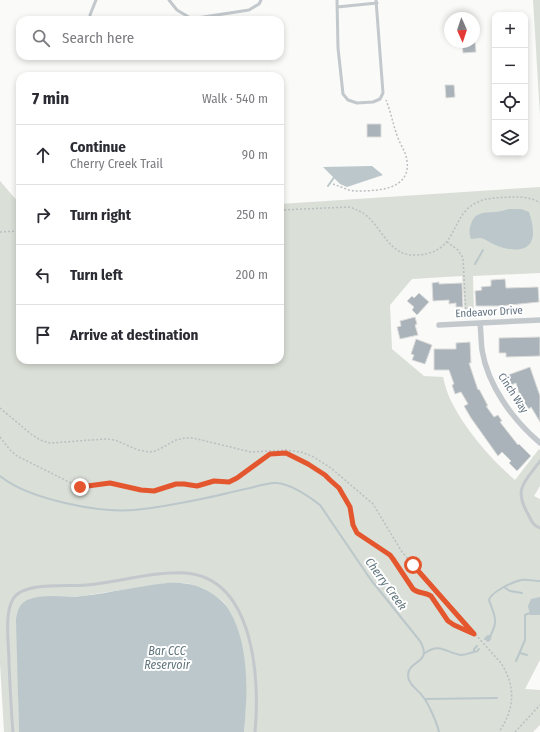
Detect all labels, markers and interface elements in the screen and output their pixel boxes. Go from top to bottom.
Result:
north arrow [444,12,480,48]
map controls [492,12,528,156]
button: + [492,12,528,48]
search box [16,16,284,60]
icon: search [30,27,52,49]
text: Search here [62,29,134,47]
button: − [492,48,528,84]
button: locate [492,84,528,120]
text: 7 min [32,88,69,109]
text: Walk · 540 m [202,91,268,106]
button: layers [492,120,528,156]
text: Continue [70,138,126,156]
icon: ahead [32,144,54,166]
text: 90 m [242,147,268,162]
text: Cherry Creek Trail [70,156,163,171]
icon: right [32,204,54,226]
text: Turn right [70,206,131,224]
text: 250 m [236,207,268,222]
icon: left [32,264,54,286]
text: Turn left [70,266,123,284]
text: 200 m [236,267,268,282]
street label: Endeavor Drive [455,304,523,320]
icon: arrive [32,324,54,346]
text: Arrive at destination [70,326,198,344]
street label: Cinch Way [495,370,531,416]
route end [71,478,89,496]
water label: Cherry Creek [362,555,410,613]
route start [404,556,422,574]
water label: Bar CCC Reservoir [144,644,191,672]

